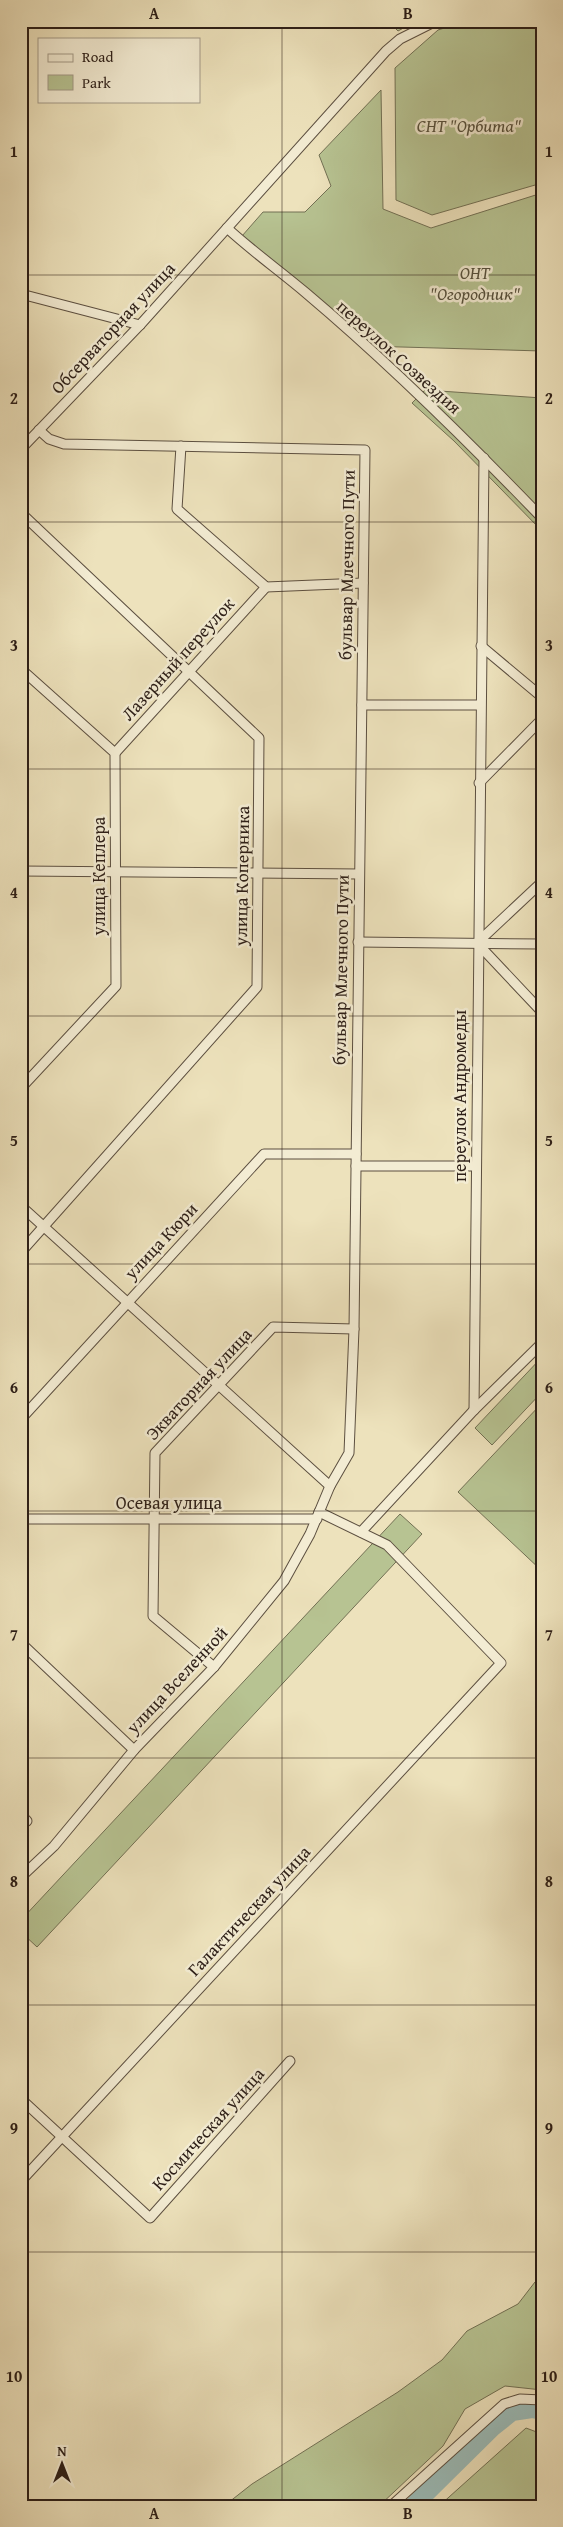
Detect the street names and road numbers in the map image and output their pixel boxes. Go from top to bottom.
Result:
street label: Обсерваторная улица [44,255,181,400]
street label: переулок Созвездия [331,293,468,420]
street label: бульвар Млечного Пути [331,469,362,660]
street label: Лазерный переулок [115,590,241,726]
street label: улица Коперника [227,805,256,947]
street label: улица Кеплера [85,816,112,936]
street label: бульвар Млечного Пути [325,874,356,1065]
street label: переулок Андромеды [446,1010,473,1182]
street label: улица Кюри [117,1196,204,1286]
street label: Экваторная улица [139,1321,258,1446]
street label: Осевая улица [116,1489,223,1516]
street label: улица Вселенной [119,1620,234,1740]
street label: Галактическая улица [181,1839,317,1982]
street label: Космическая улица [145,2061,271,2196]

